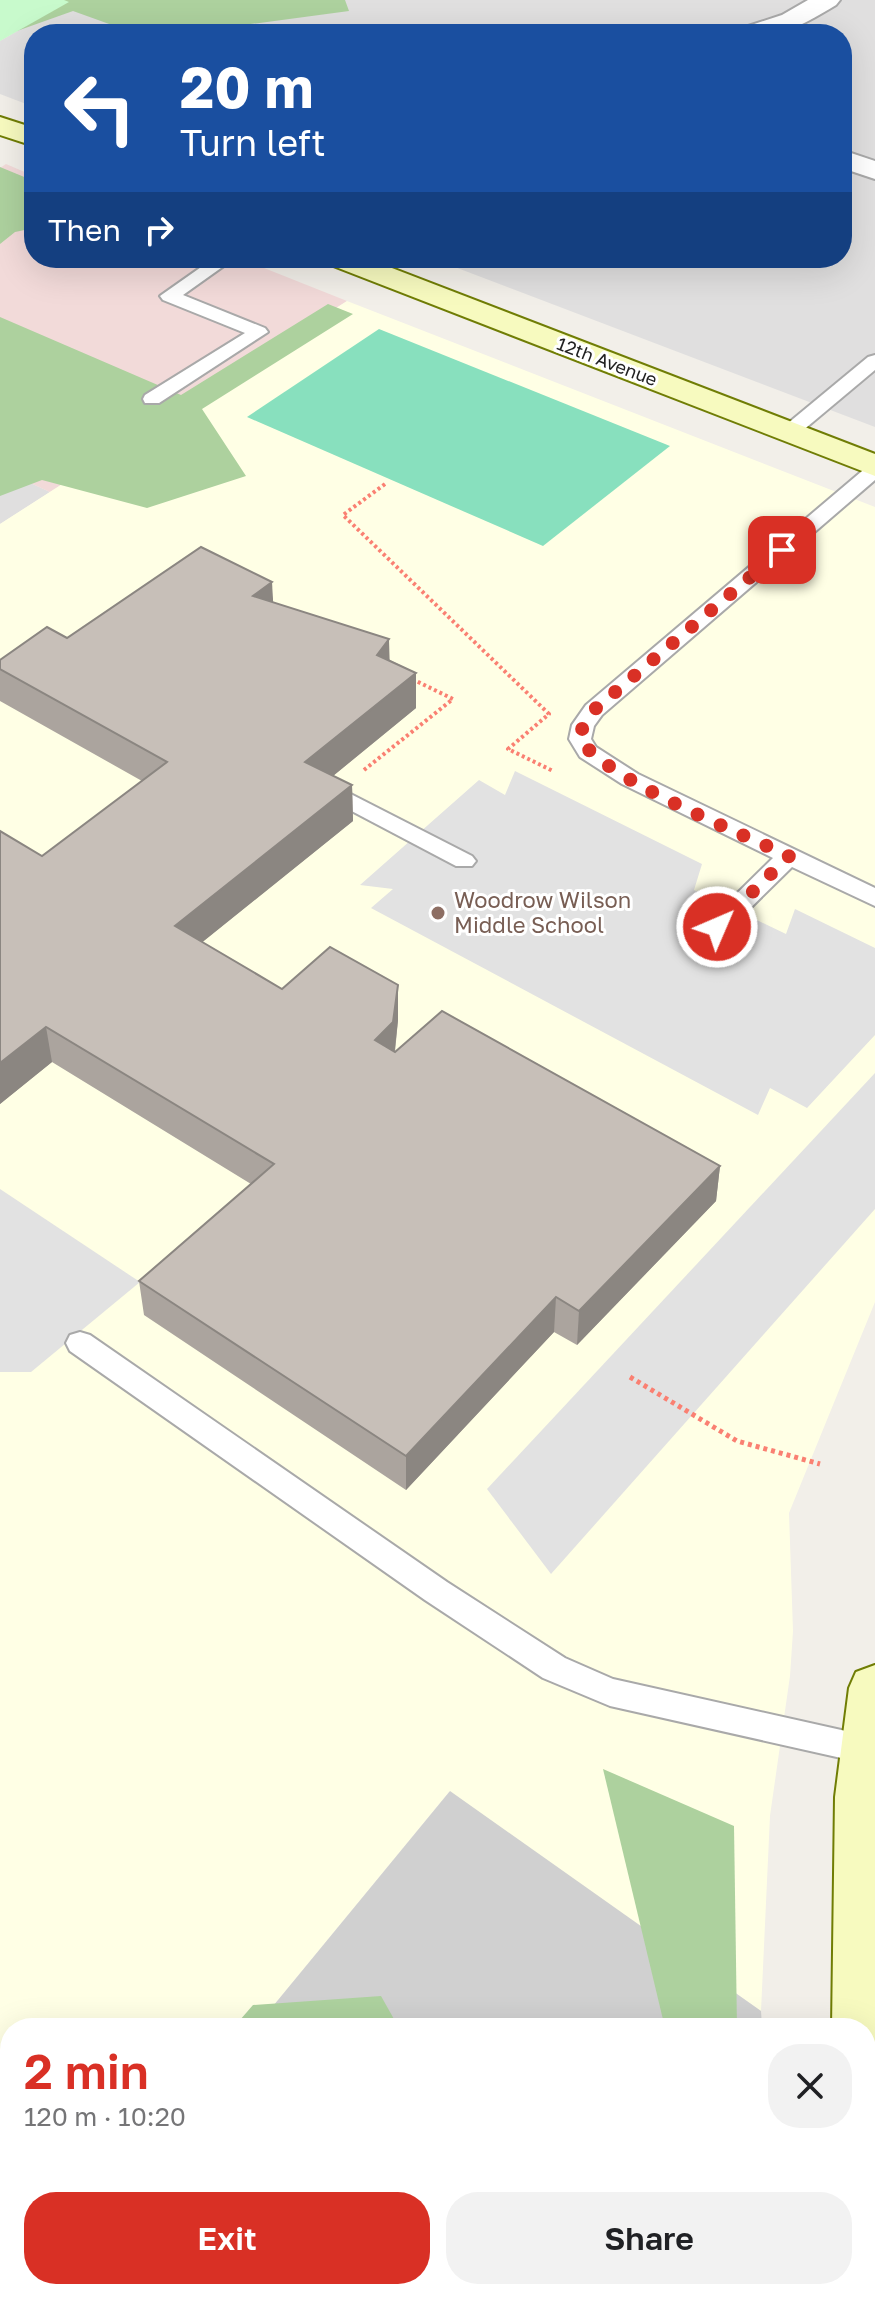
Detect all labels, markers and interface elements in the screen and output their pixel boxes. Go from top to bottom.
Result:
text: 20 m [180,53,314,120]
icon: left [48,56,152,160]
text: Turn left [180,121,326,164]
icon: right [137,208,181,252]
text: Then [48,212,121,248]
street label: 12th Avenue [554,332,661,390]
pin [748,516,816,584]
icon: arrive [760,528,804,572]
position arrow [675,885,759,969]
place label: Woodrow Wilson Middle School [454,886,631,938]
marker: Woodrow Wilson Middle School [429,904,447,922]
text: 2 min [24,2042,149,2100]
button: close [768,2044,852,2128]
text: 120 m · 10:20 [24,2101,186,2132]
button: Exit [24,2192,430,2284]
button: Share [446,2192,852,2284]

